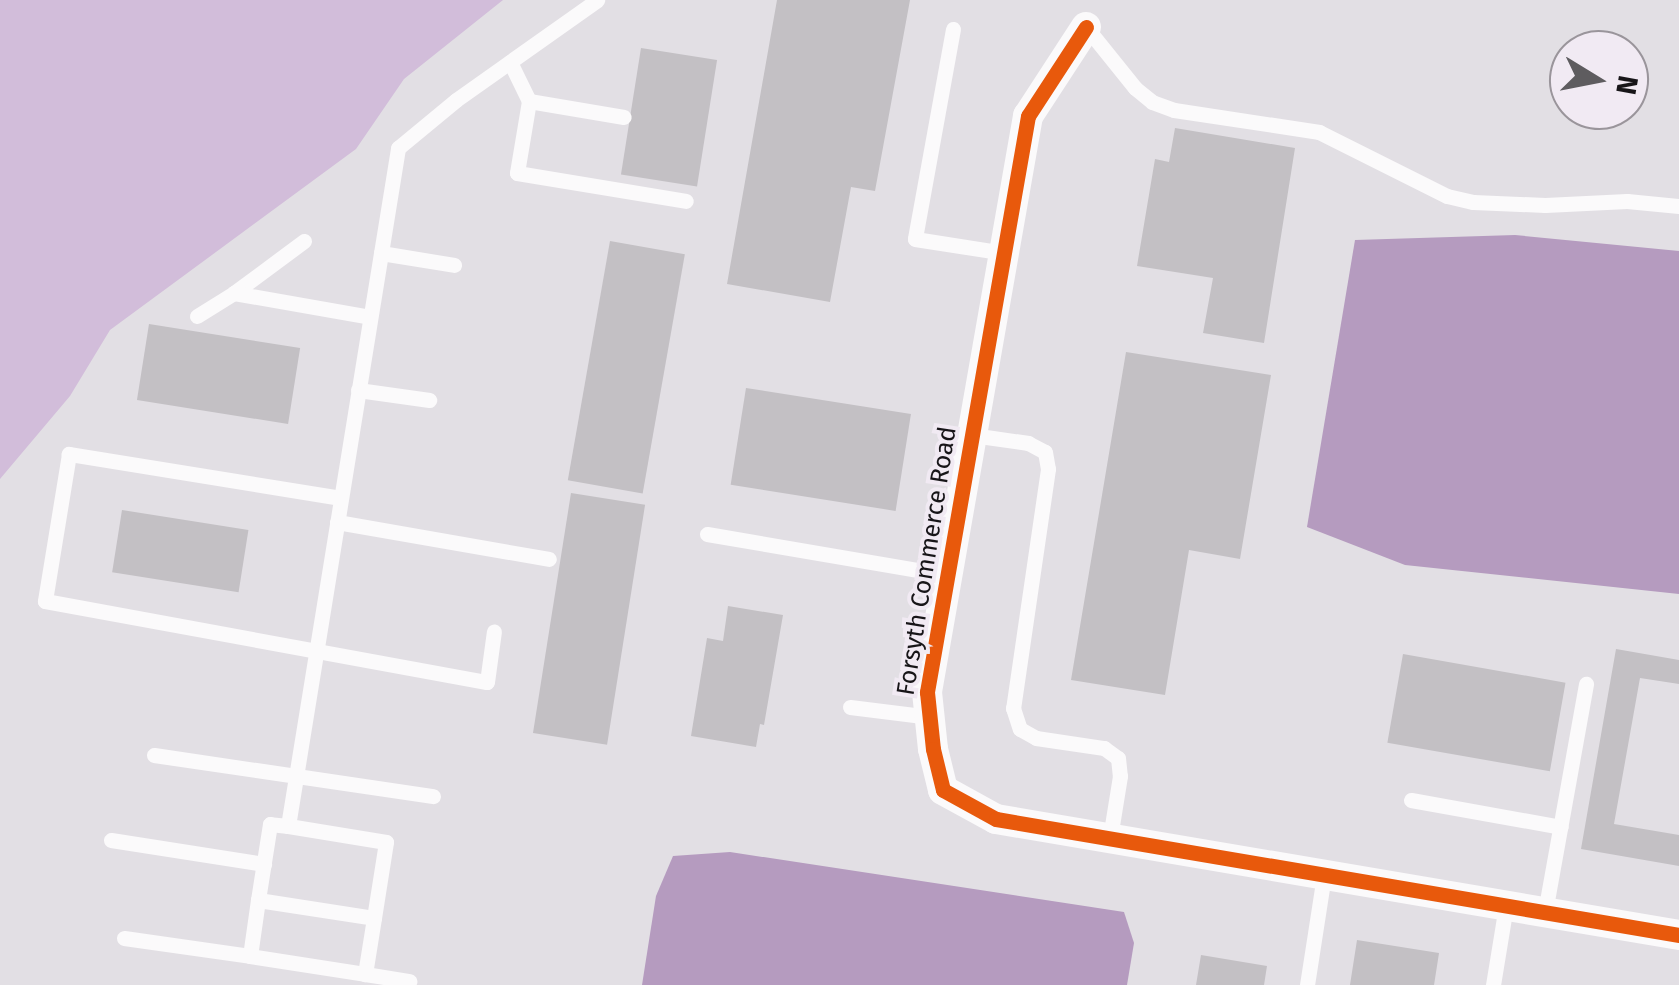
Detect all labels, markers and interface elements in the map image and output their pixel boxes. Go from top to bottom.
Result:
north arrow [1549,30,1649,130]
text: N [1609,73,1645,97]
street label: Forsyth Commerce Road [891,424,963,698]

